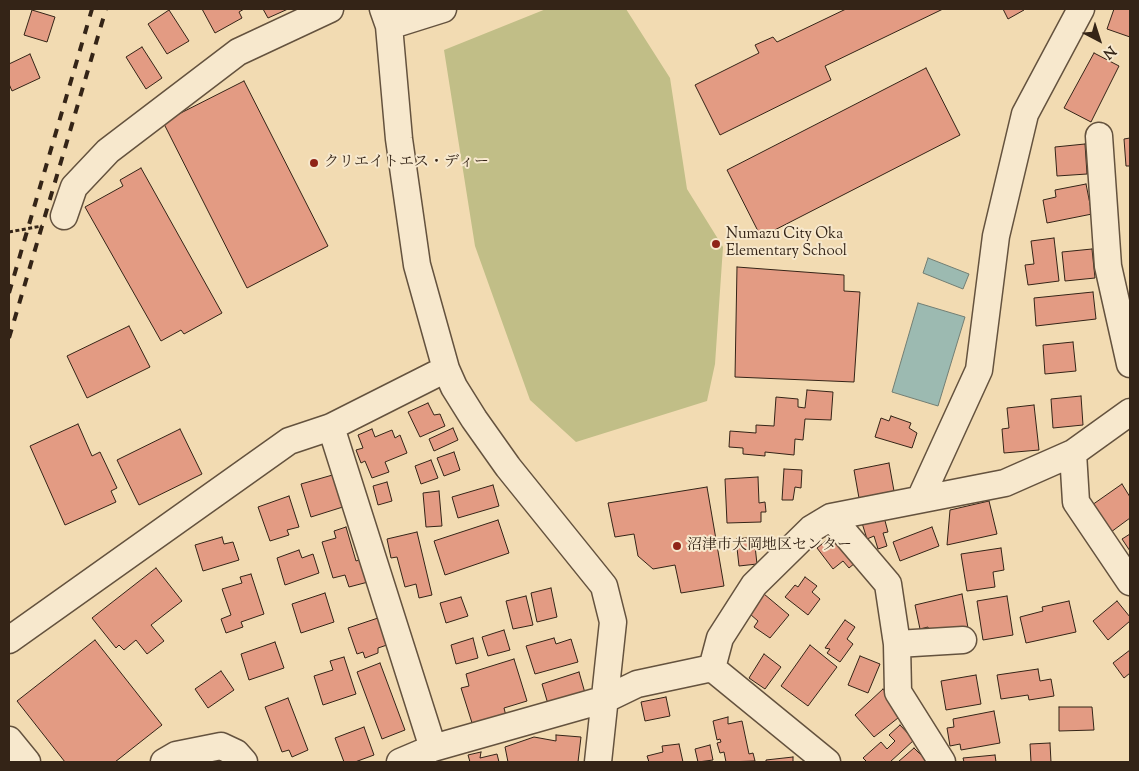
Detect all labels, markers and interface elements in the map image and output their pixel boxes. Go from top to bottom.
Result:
north arrow [1074,15,1124,65]
text: N [1098,40,1119,63]
place label: クリエイトエス・ディー [324,154,489,172]
marker: クリエイトエス・ディー [308,157,320,169]
place label: Numazu City Oka Elementary School [726,226,847,261]
marker: Numazu City Oka Elementary School [710,238,722,250]
place label: 沼津市大岡地区センター [687,537,852,555]
marker: 沼津市大岡地区センター [671,540,683,552]

